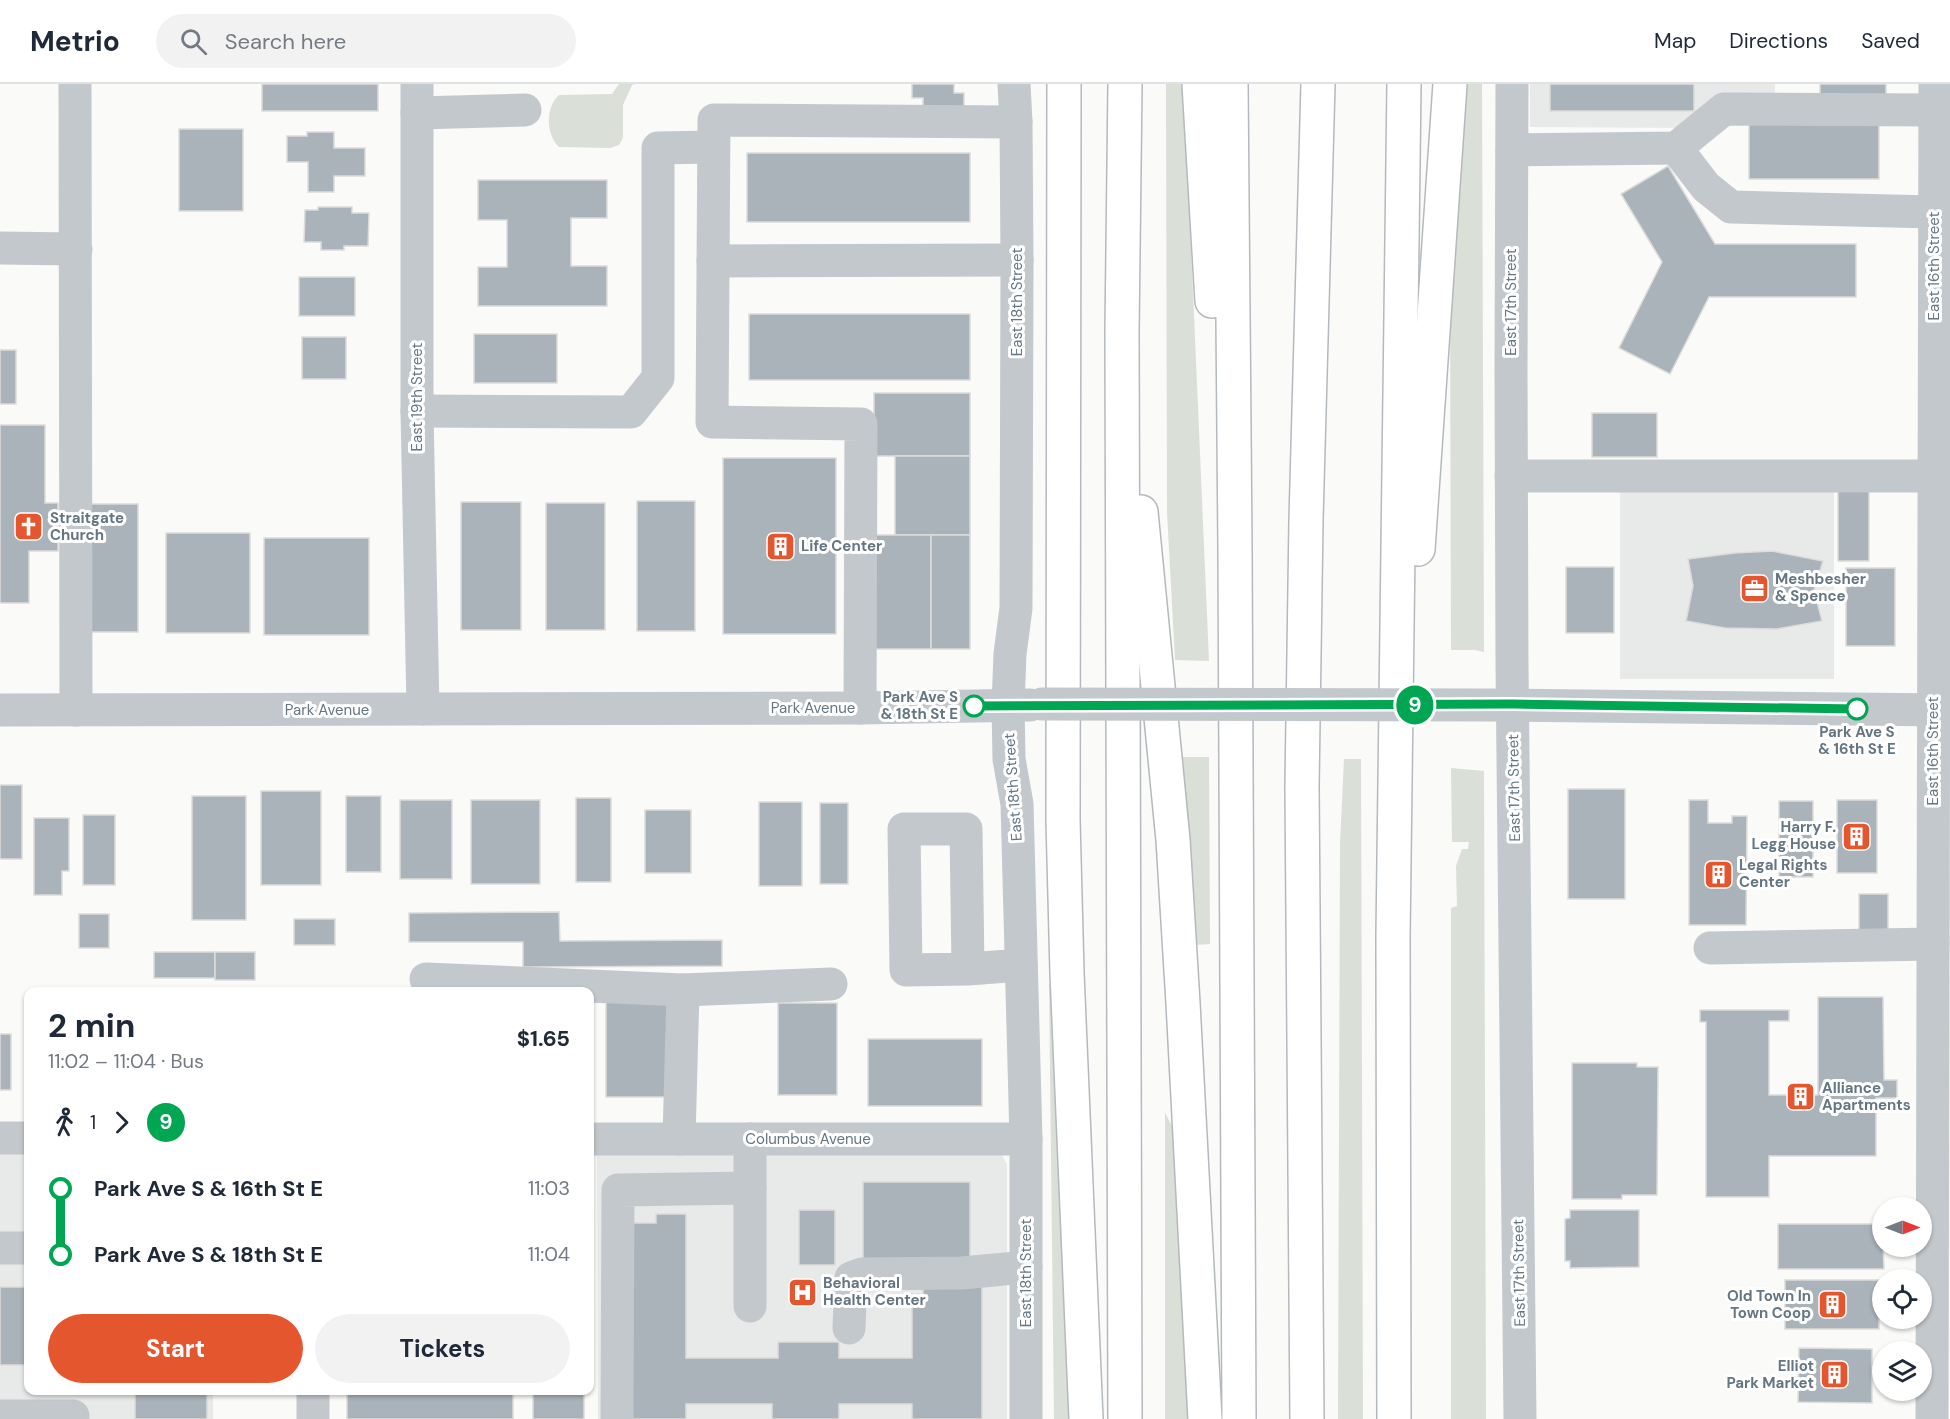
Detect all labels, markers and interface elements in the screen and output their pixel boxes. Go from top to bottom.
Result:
search box [156,14,576,68]
text: Metrio [30,23,120,60]
icon: search [177,25,210,58]
text: Search here [225,27,346,56]
text: Map [1654,27,1696,55]
text: Directions [1729,27,1828,55]
text: Saved [1861,27,1920,55]
street label: East 16th Street [1924,211,1944,320]
street label: East 18th Street [1007,248,1027,356]
street label: East 17th Street [1501,248,1521,356]
street label: East 19th Street [407,342,427,451]
place label: Straitgate Church [50,508,124,545]
church icon: Straitgate Church [13,511,45,543]
building icon: Life Center [764,530,796,562]
place label: Life Center [801,536,882,556]
place label: Meshbesher & Spence [1775,569,1866,606]
office icon: Meshbesher & Spence [1738,572,1770,604]
line badge: 9 [1396,686,1434,724]
place label: Park Ave S & 18th St E [881,687,958,724]
text: 9 [1408,691,1422,719]
marker: Park Ave S & 18th St E [963,695,985,717]
street label: East 16th Street [1923,696,1943,805]
street label: Park Avenue [771,698,855,718]
marker: Park Ave S & 16th St E [1846,698,1868,720]
street label: Park Avenue [285,700,369,720]
place label: Park Ave S & 16th St E [1818,722,1896,759]
street label: East 18th Street [999,732,1027,842]
street label: East 17th Street [1503,734,1525,842]
place label: Harry F. Legg House [1752,817,1836,854]
building icon: Harry F. Legg House [1841,820,1873,852]
place label: Legal Rights Center [1739,855,1827,892]
building icon: Legal Rights Center [1702,858,1734,890]
text: 2 min [48,1004,135,1047]
text: $1.65 [517,1024,570,1053]
text: 11:02 – 11:04 · Bus [48,1048,204,1074]
place label: Alliance Apartments [1822,1078,1911,1115]
building icon: Alliance Apartments [1785,1081,1817,1113]
icon: walk [48,1106,81,1139]
icon: forward [105,1106,138,1139]
text: 9 [159,1108,173,1136]
text: 1 [90,1109,96,1135]
street label: Columbus Avenue [745,1129,871,1149]
text: Park Ave S & 16th St E [94,1174,323,1203]
text: 11:03 [528,1175,570,1201]
north arrow [1872,1197,1932,1257]
map controls [1872,1197,1932,1401]
street label: East 18th Street [1016,1219,1036,1327]
street label: East 17th Street [1508,1219,1530,1327]
text: Park Ave S & 18th St E [94,1240,323,1269]
text: 11:04 [528,1241,570,1267]
button: locate [1872,1269,1932,1329]
place label: Behavioral Health Center [823,1273,926,1310]
hospital icon: Behavioral Health Center [786,1276,818,1308]
place label: Old Town In Town Coop [1727,1286,1811,1323]
building icon: Old Town In Town Coop [1816,1289,1848,1321]
button: Start [48,1314,303,1383]
button: Tickets [315,1314,570,1383]
button: layers [1872,1341,1932,1401]
place label: Elliot Park Market [1726,1356,1814,1393]
building icon: Elliot Park Market [1819,1359,1851,1391]

